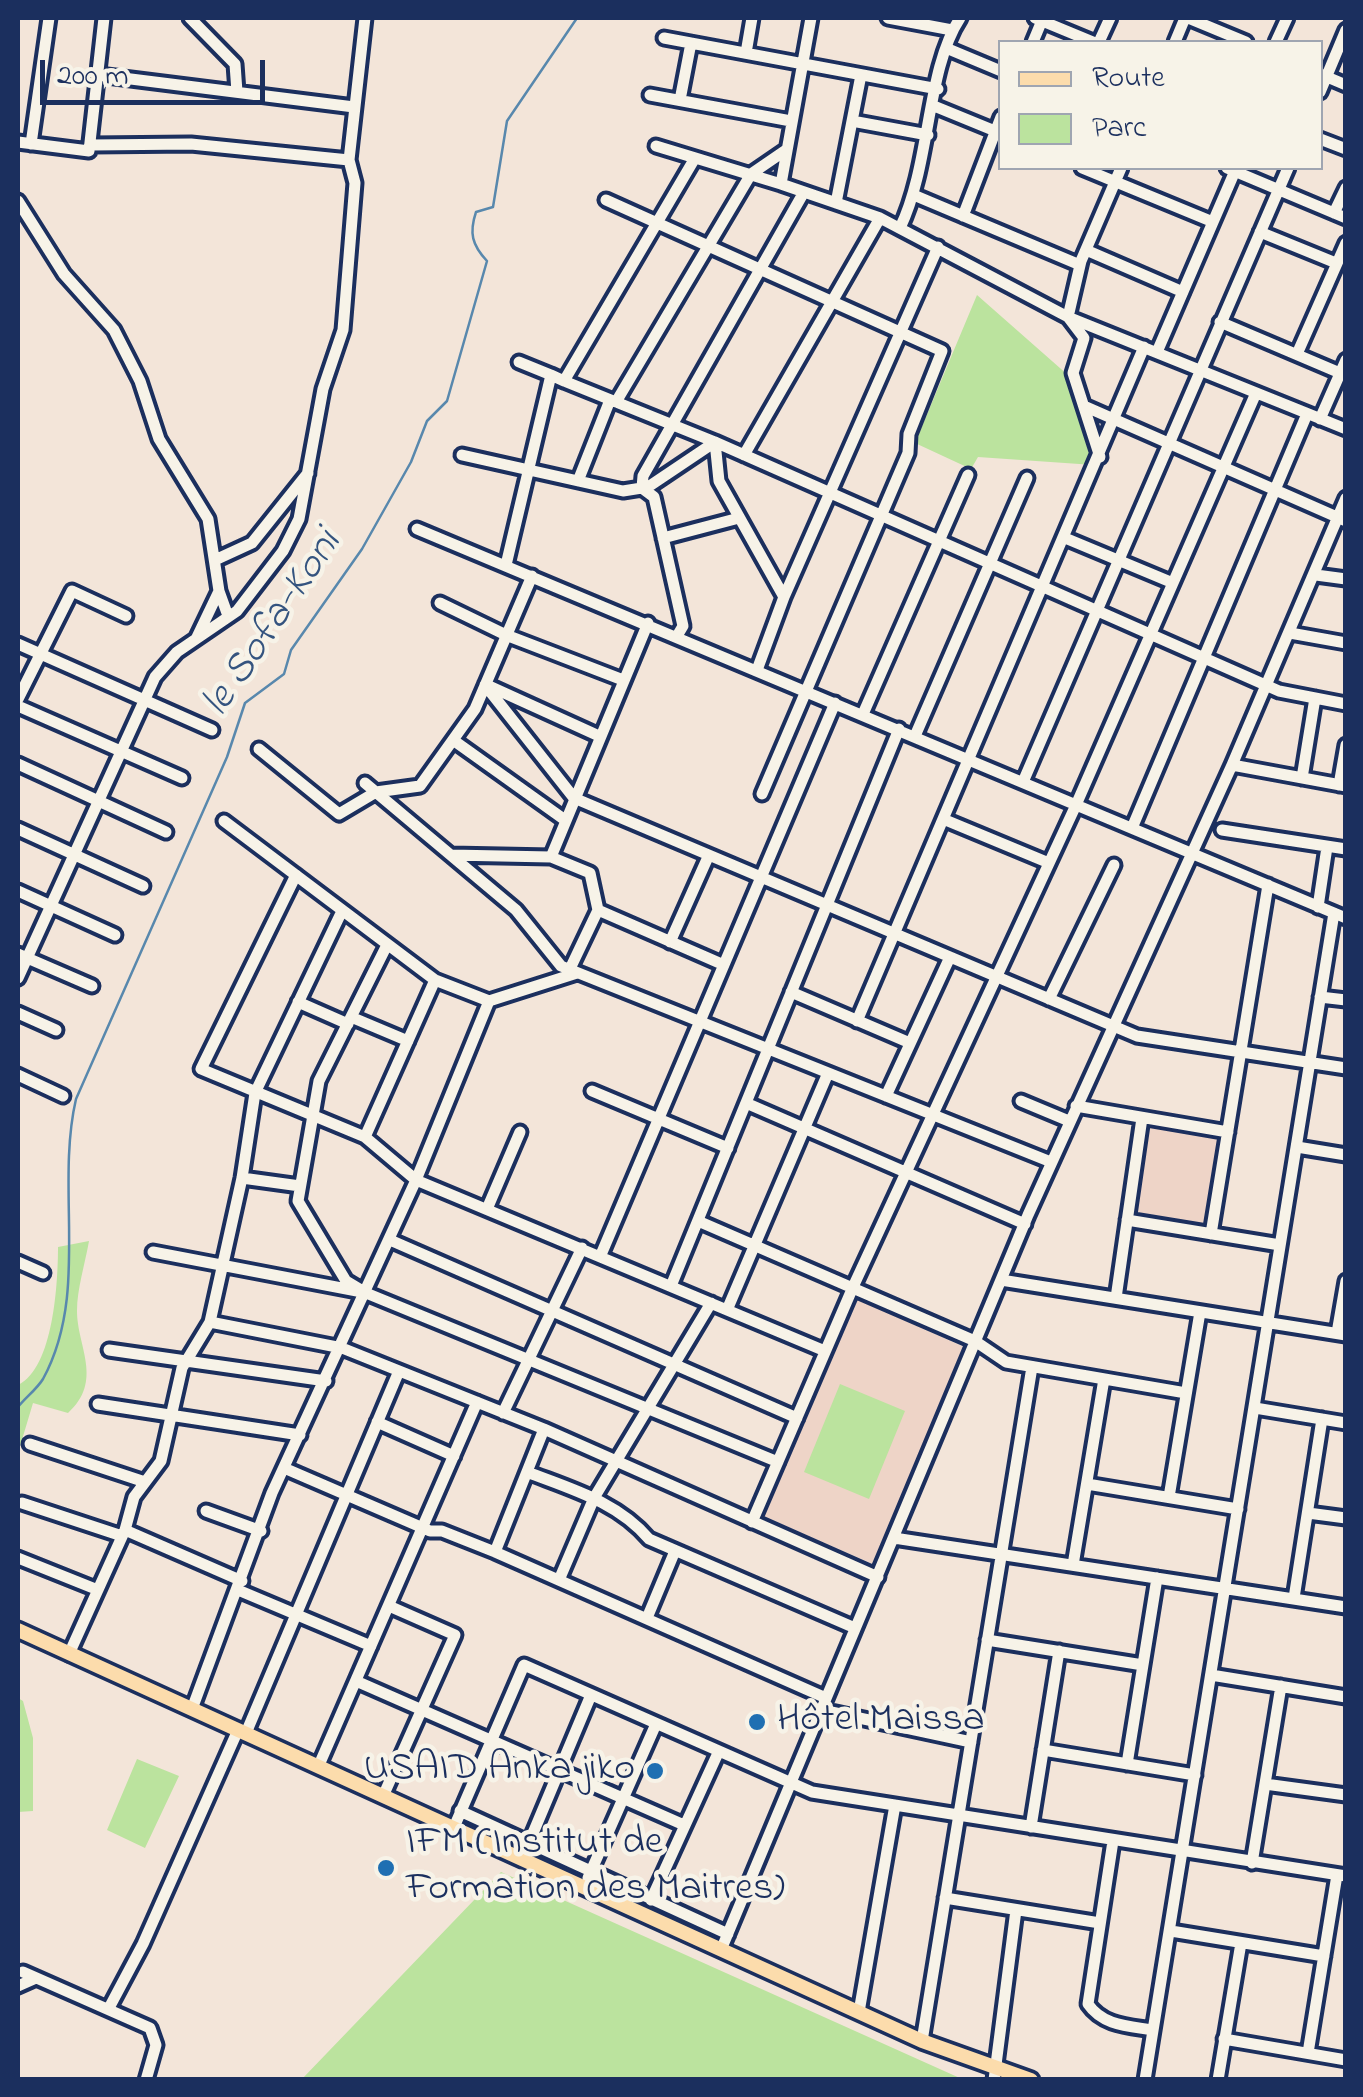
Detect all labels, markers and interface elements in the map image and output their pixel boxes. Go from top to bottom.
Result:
scale bar [45,40,270,102]
legend [998,40,1323,170]
text: 200 m [57,55,129,99]
text: Route [1092,57,1165,101]
text: Parc [1092,107,1146,151]
water label: le Sofa-Koni [194,522,356,728]
place label: Hôtel Maissa [777,1698,985,1746]
marker: Hôtel Maissa [746,1711,768,1733]
place label: USAID Anka jiko [364,1747,635,1795]
marker: USAID Anka jiko [644,1760,666,1782]
place label: IFM (Institut de Formation des Maitres) [406,1821,785,1915]
marker: IFM (Institut de Formation des Maitres) [375,1857,397,1879]

